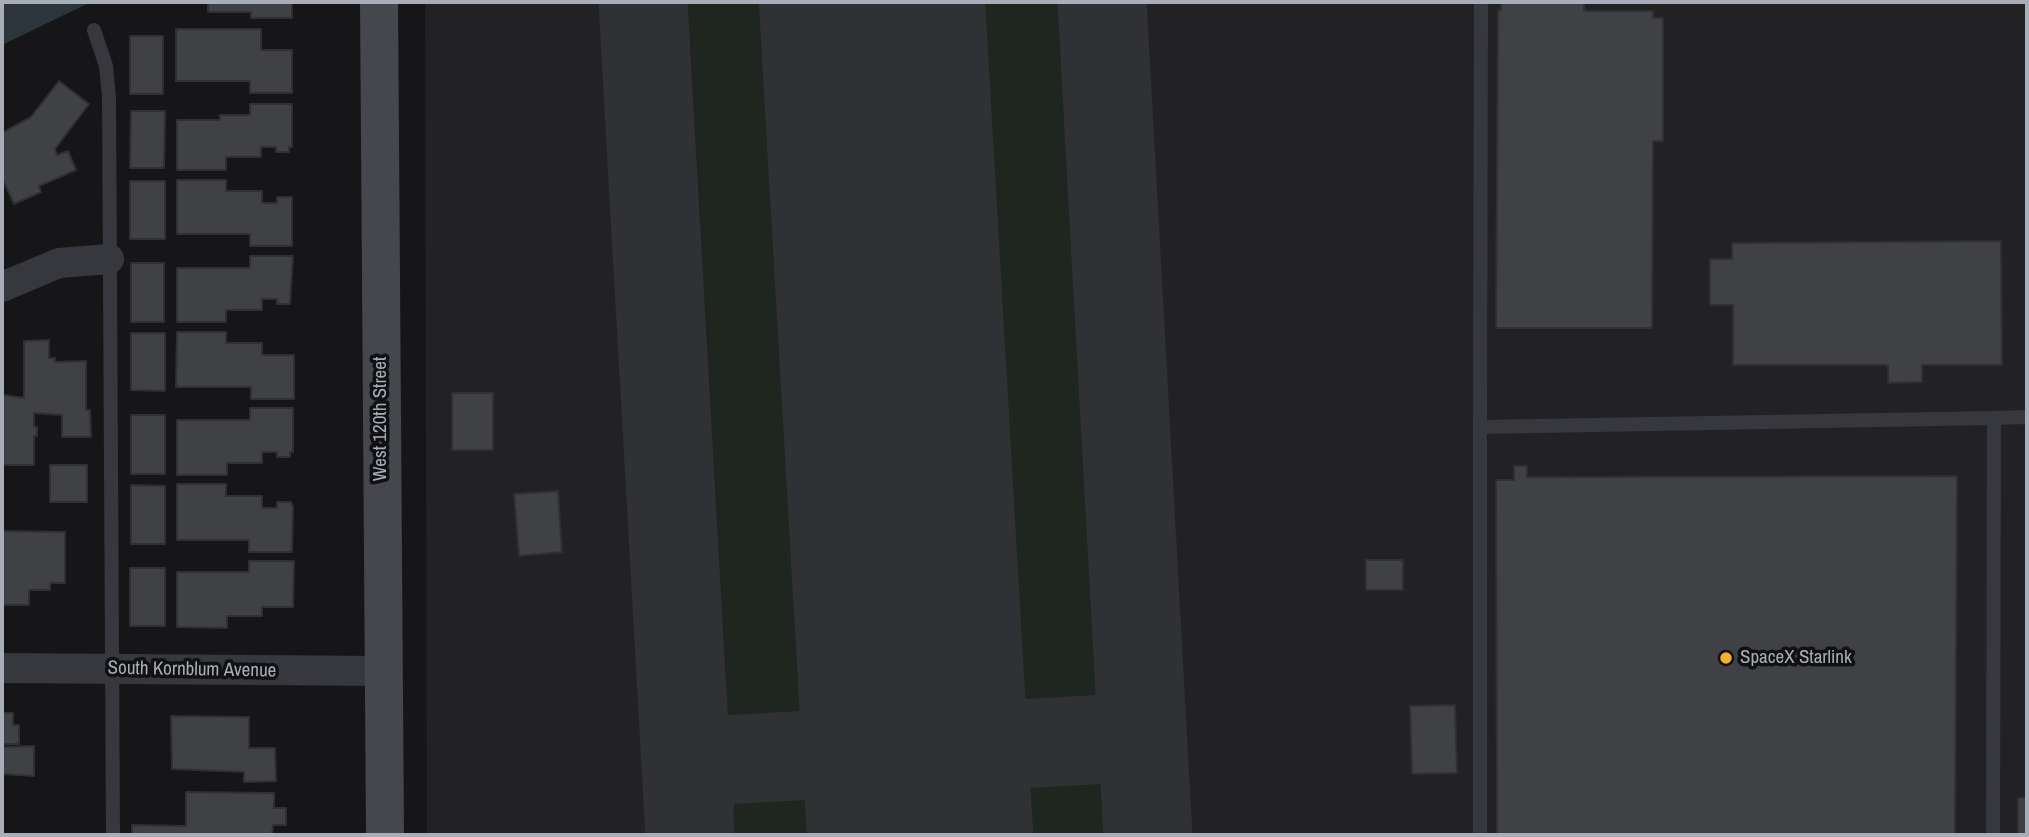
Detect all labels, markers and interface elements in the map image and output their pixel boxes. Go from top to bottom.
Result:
street label: West 120th Street [370,357,392,481]
place label: SpaceX Starlink [1740,647,1852,669]
marker: SpaceX Starlink [1718,650,1734,666]
street label: South Kornblum Avenue [108,657,276,683]

